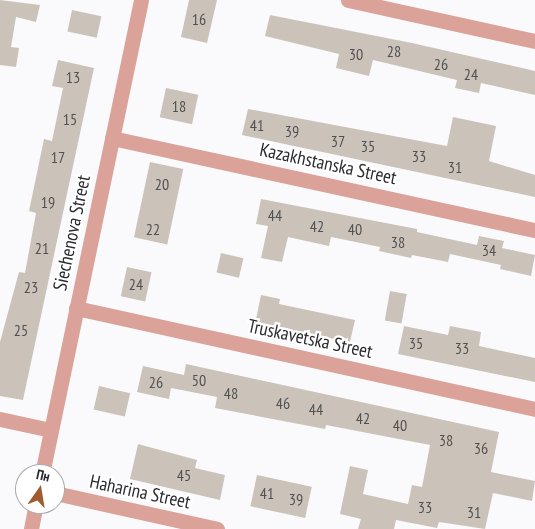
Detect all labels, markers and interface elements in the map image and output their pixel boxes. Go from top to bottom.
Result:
house number: 16 [192,9,206,29]
house number: 28 [387,41,401,61]
house number: 30 [349,44,363,64]
house number: 26 [434,54,448,74]
house number: 24 [464,64,478,84]
house number: 13 [66,67,80,87]
house number: 18 [172,96,186,116]
house number: 15 [63,109,77,129]
house number: 41 [250,115,264,135]
house number: 39 [285,121,299,141]
house number: 37 [331,131,345,151]
house number: 35 [361,136,375,156]
street label: Kazakhstanska Street [258,138,398,190]
house number: 33 [412,146,426,166]
house number: 17 [51,147,65,167]
house number: 31 [448,157,462,177]
street label: Siechenova Street [49,173,95,293]
house number: 20 [155,174,169,194]
house number: 19 [41,192,55,212]
house number: 44 [268,205,282,225]
house number: 42 [310,216,324,236]
house number: 22 [146,219,160,239]
house number: 40 [348,219,362,239]
house number: 38 [391,232,405,252]
house number: 21 [35,238,49,258]
house number: 34 [482,240,496,260]
house number: 24 [129,274,143,294]
house number: 23 [24,277,38,297]
street label: Truskavetska Street [246,315,374,363]
house number: 25 [14,320,28,340]
house number: 35 [409,333,423,353]
house number: 33 [455,338,469,358]
house number: 50 [192,370,206,390]
house number: 26 [149,372,163,392]
house number: 48 [224,383,238,403]
house number: 46 [276,393,290,413]
house number: 44 [309,399,323,419]
house number: 42 [356,408,370,428]
house number: 40 [393,415,407,435]
house number: 38 [439,430,453,450]
house number: 36 [474,438,488,458]
north arrow [15,464,65,514]
text: Пн [35,465,52,486]
house number: 45 [177,465,191,485]
street label: Haharina Street [88,470,192,514]
house number: 41 [260,483,274,503]
house number: 39 [289,489,303,509]
house number: 33 [418,497,432,517]
house number: 31 [467,502,481,522]

